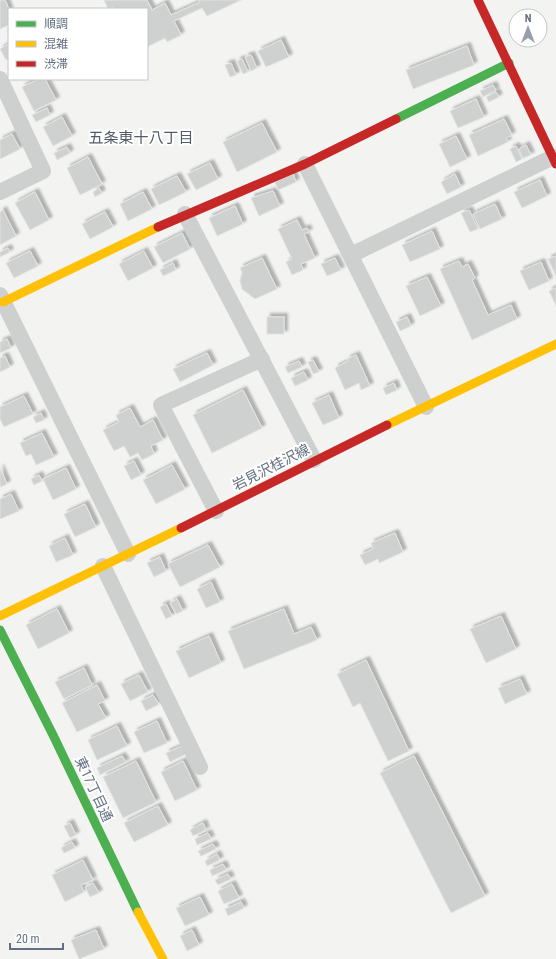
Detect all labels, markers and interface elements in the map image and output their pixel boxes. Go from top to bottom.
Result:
legend [8,8,148,80]
north arrow [508,8,548,48]
text: N [525,12,532,25]
text: 順調 [44,17,68,31]
text: 混雑 [44,37,68,51]
text: 渋滞 [44,57,68,71]
district label: 五条東十八丁目 [88,129,194,147]
street label: 岩見沢桂沢線 [230,441,312,493]
street label: 東17丁目通 [72,754,116,824]
scale bar [10,925,63,951]
text: 20 m [16,932,40,946]

